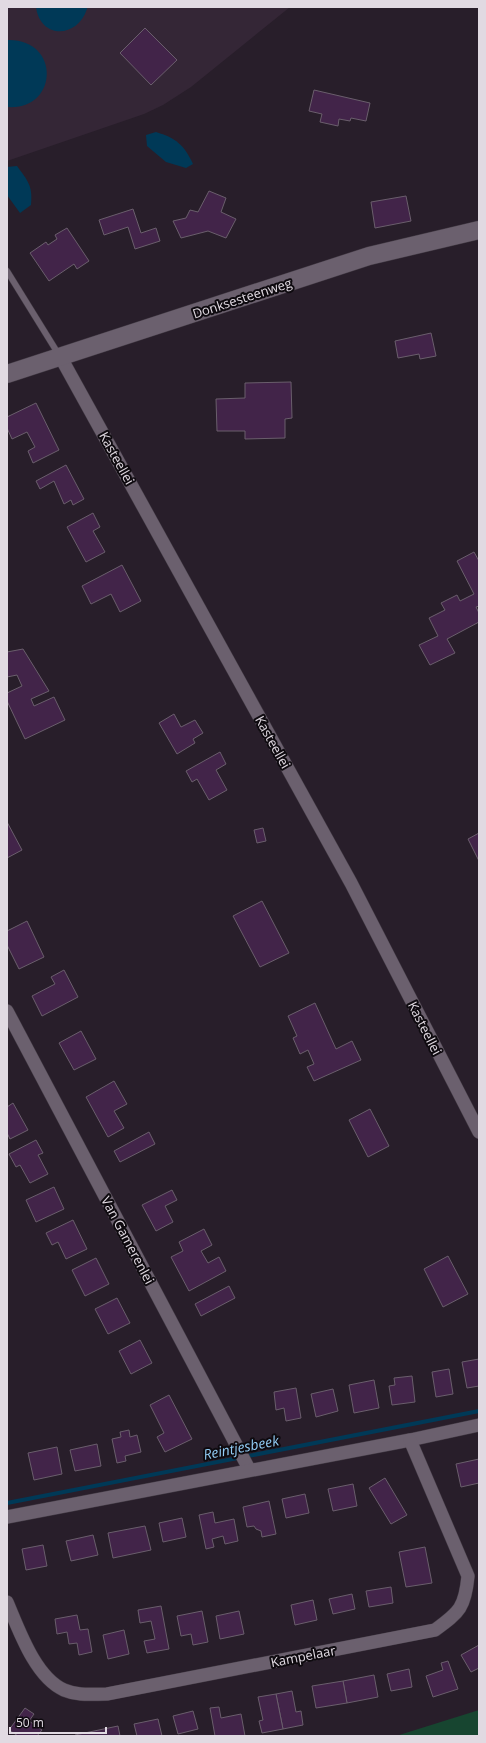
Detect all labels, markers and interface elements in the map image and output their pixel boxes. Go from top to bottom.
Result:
street label: Donksesteenweg [190,273,294,323]
street label: Kasteellei [95,428,139,488]
street label: Kasteellei [251,712,295,772]
street label: Kasteellei [404,998,446,1058]
street label: Van Gamerenlei [97,1193,159,1287]
water label: Reintjesbeek [202,1430,282,1464]
street label: Kampelaar [269,1641,338,1671]
scale bar [10,1709,106,1735]
text: 50 m [16,1714,44,1731]

